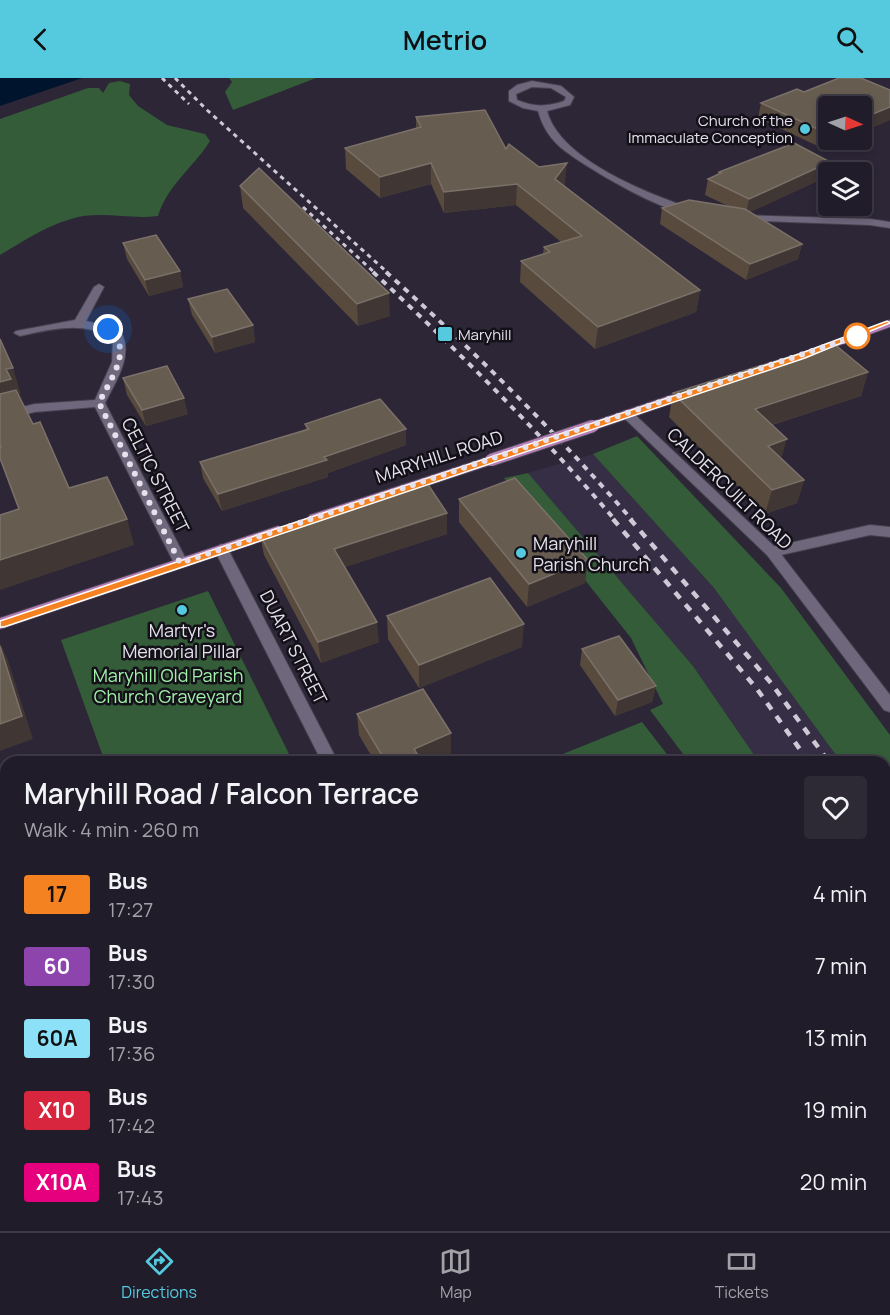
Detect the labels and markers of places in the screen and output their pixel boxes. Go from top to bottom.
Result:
place label: Church of the Immaculate Conception [628,110,793,148]
marker: Church of the Immaculate Conception [798,122,812,136]
unlabelled marker [844,323,870,349]
place label: Maryhill [458,324,512,345]
marker: Maryhill [436,325,454,343]
place label: Maryhill Parish Church [533,531,649,576]
marker: Maryhill Parish Church [514,546,528,560]
marker: Martyr's Memorial Pillar [175,603,189,617]
place label: Martyr's Memorial Pillar [122,618,242,663]

